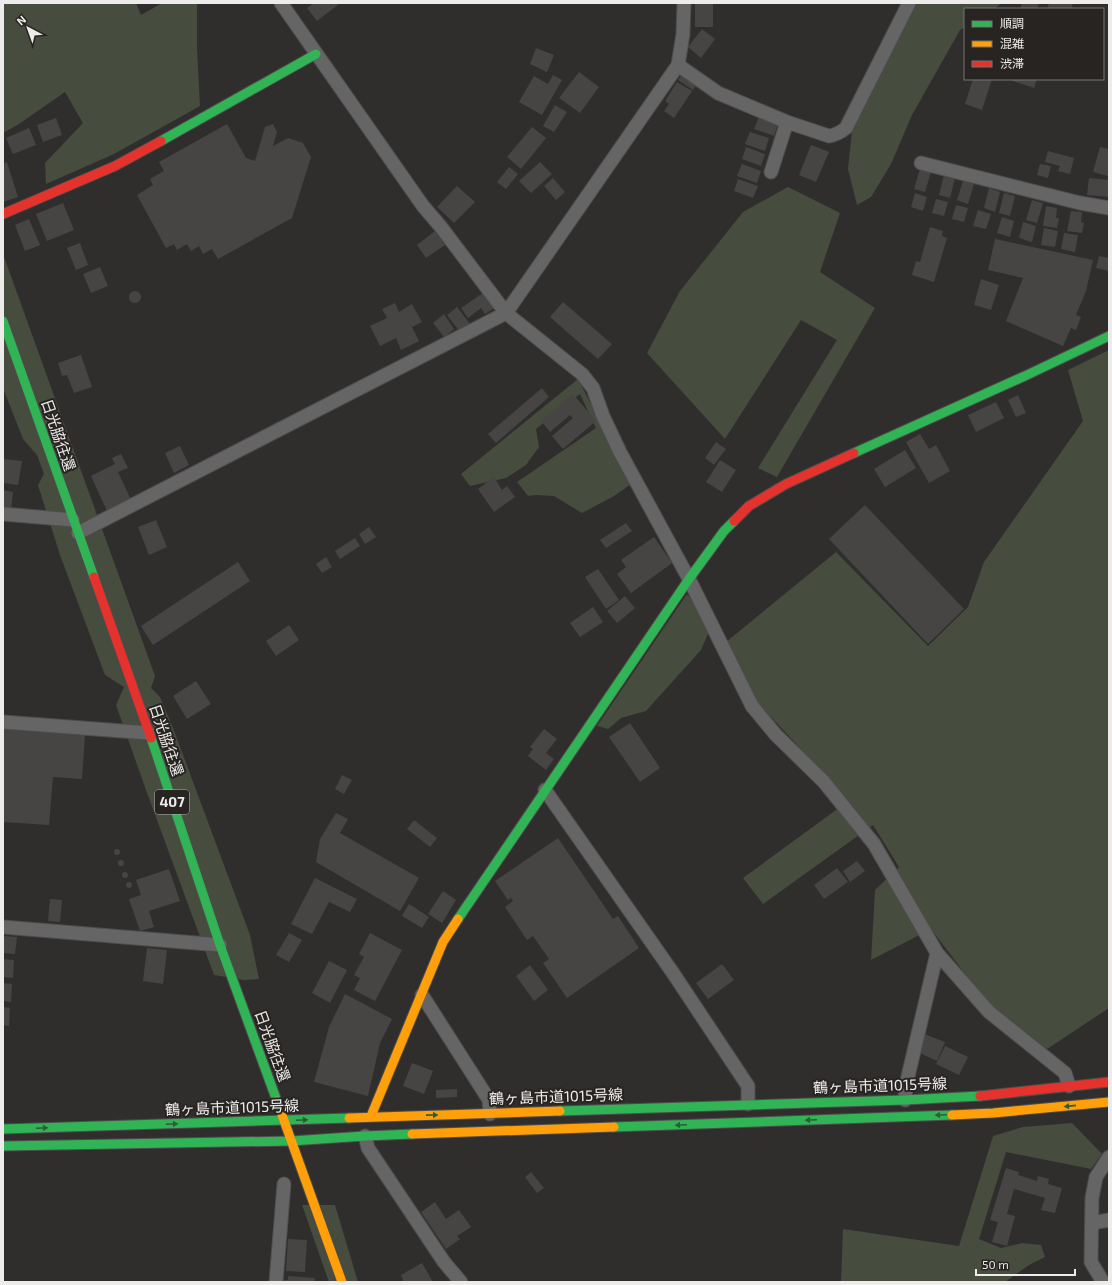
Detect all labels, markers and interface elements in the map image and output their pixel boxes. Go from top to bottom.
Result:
north arrow [8,8,48,48]
legend [964,8,1104,80]
text: N [14,13,28,28]
text: 順調 [1000,16,1024,30]
text: 混雑 [1000,36,1024,50]
text: 渋滞 [1000,56,1024,70]
street label: 日光脇往還 [38,396,80,473]
street label: 日光脇往還 [146,701,188,778]
road number: 407 [155,790,189,814]
street label: 日光脇往還 [252,1007,294,1084]
street label: 鶴ヶ島市道1015号線 [813,1074,947,1096]
street label: 鶴ヶ島市道1015号線 [489,1085,623,1107]
street label: 鶴ヶ島市道1015号線 [165,1096,299,1118]
one-way arrow [1064,1103,1076,1109]
one-way arrow [426,1112,439,1118]
one-way arrow [935,1112,947,1119]
one-way arrow [296,1116,308,1123]
one-way arrow [804,1117,817,1123]
one-way arrow [166,1121,179,1127]
one-way arrow [675,1121,687,1128]
one-way arrow [36,1125,49,1131]
scale bar [976,1251,1075,1277]
text: 50 m [982,1257,1009,1271]

